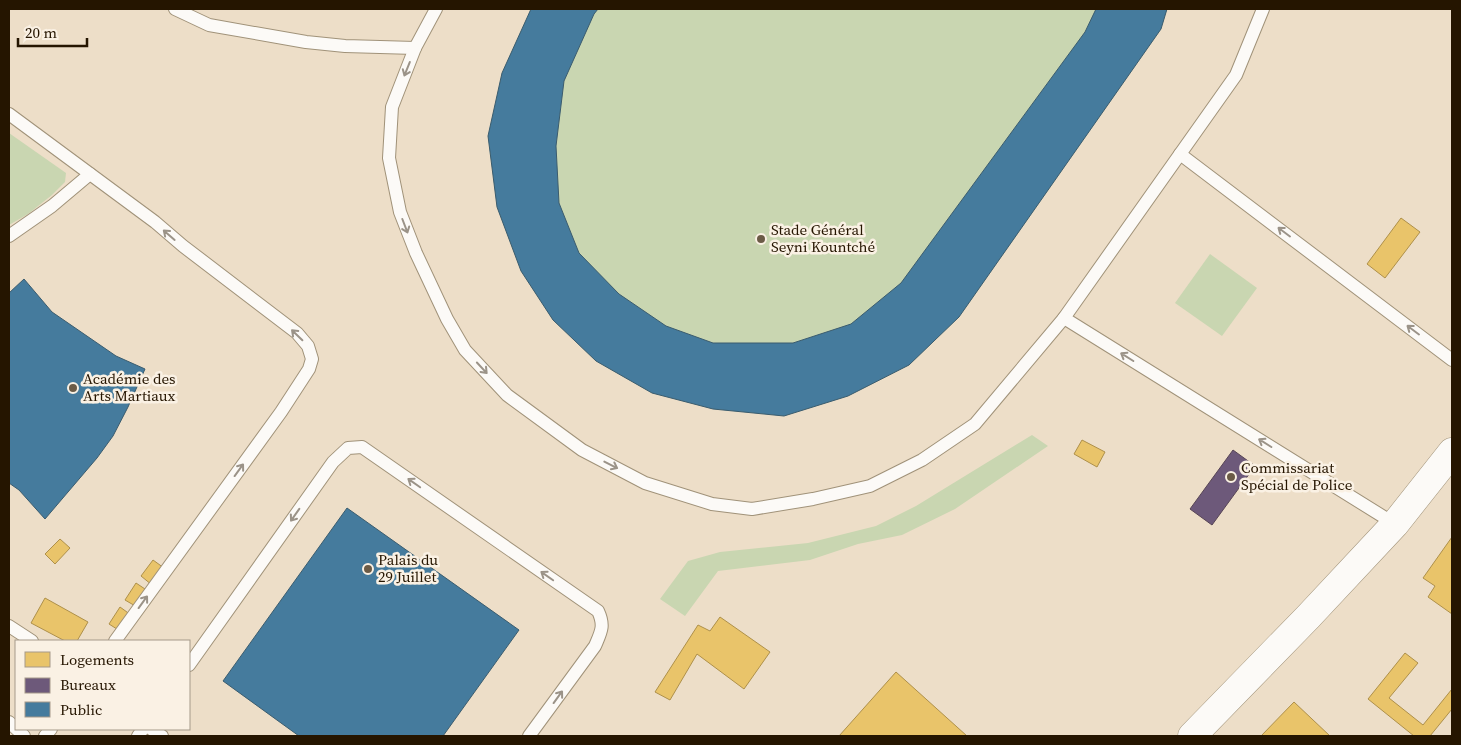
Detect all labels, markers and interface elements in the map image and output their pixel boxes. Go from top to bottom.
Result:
scale bar [18,15,86,47]
text: 20 m [25,22,57,43]
one-way arrow [402,61,411,76]
one-way arrow [401,218,410,233]
place label: Stade Général Seyni Kountché [771,219,876,257]
one-way arrow [1278,227,1291,238]
one-way arrow [163,229,176,241]
marker: Stade Général Seyni Kountché [755,233,767,245]
one-way arrow [1407,325,1420,336]
one-way arrow [291,329,304,341]
one-way arrow [1120,351,1134,361]
one-way arrow [476,362,488,375]
place label: Académie des Arts Martiaux [83,368,176,406]
marker: Académie des Arts Martiaux [67,382,79,394]
one-way arrow [1258,437,1272,447]
place label: Commissariat Spécial de Police [1241,457,1353,495]
one-way arrow [603,461,618,470]
one-way arrow [233,464,244,477]
marker: Commissariat Spécial de Police [1225,471,1237,483]
one-way arrow [407,478,421,488]
one-way arrow [290,507,301,521]
place label: Palais du 29 Juillet [378,549,438,587]
marker: Palais du 29 Juillet [362,563,374,575]
one-way arrow [540,571,554,581]
one-way arrow [138,596,149,609]
legend [15,640,190,730]
text: Logements [60,649,134,670]
text: Bureaux [60,674,116,695]
one-way arrow [553,690,563,704]
text: Public [60,699,102,720]

